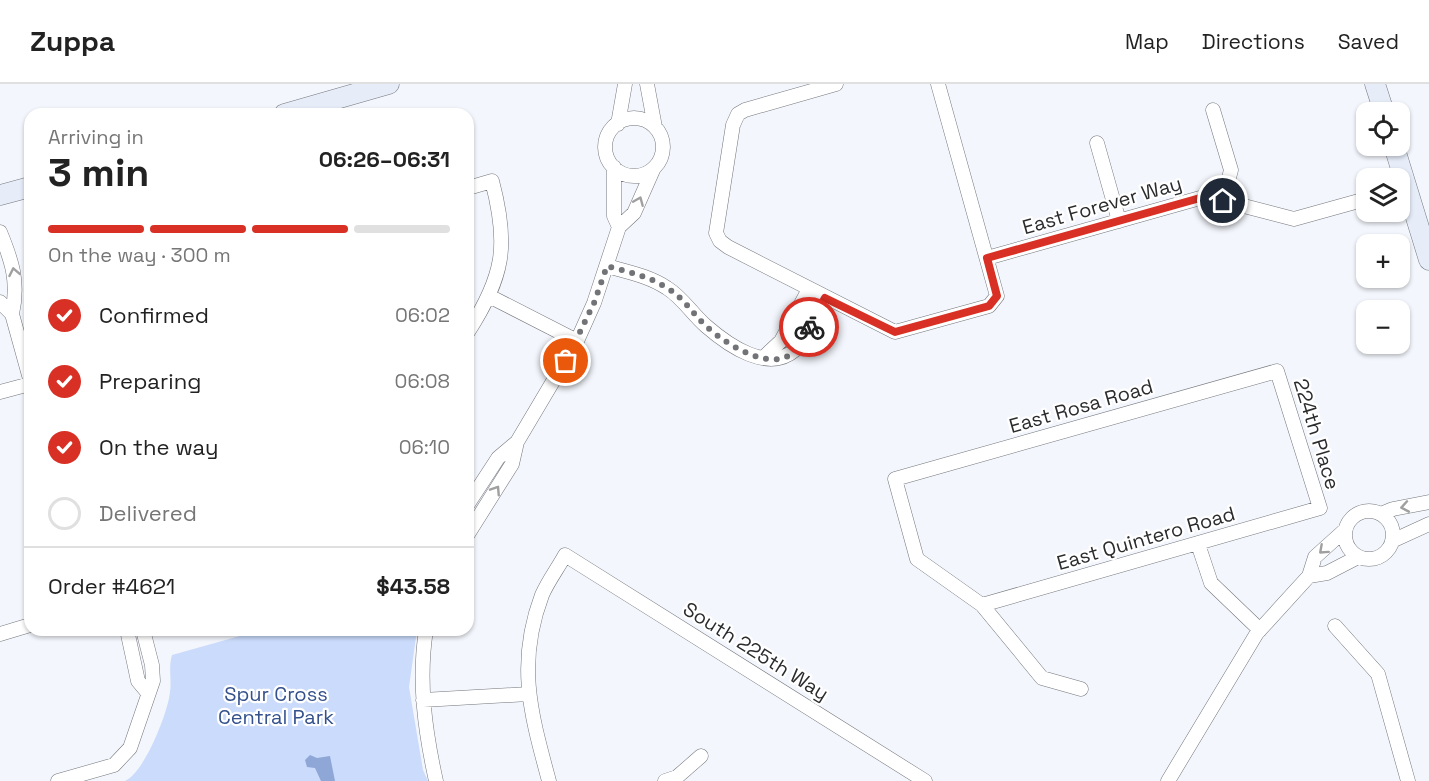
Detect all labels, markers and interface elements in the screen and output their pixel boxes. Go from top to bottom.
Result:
text: Zuppa [30,23,115,59]
text: Map [1125,28,1169,55]
text: Directions [1202,28,1305,55]
text: Saved [1338,28,1399,55]
map controls [1356,102,1410,354]
button: locate [1356,102,1410,156]
text: Arriving in [48,124,144,150]
text: 06:26–06:31 [319,145,450,173]
text: 3 min [48,148,149,197]
button: layers [1356,168,1410,222]
street label: East Forever Way [1019,170,1185,240]
pin [1197,175,1248,226]
icon: home [1206,184,1239,217]
one-way arrow [632,196,644,207]
button: + [1356,234,1410,288]
text: On the way · 300 m [48,242,231,268]
one-way arrow [8,267,21,277]
courier [779,297,839,357]
icon: check [48,299,81,332]
button: − [1356,300,1410,354]
text: Confirmed [99,301,209,329]
text: 06:02 [395,302,450,328]
icon: bike [793,311,826,344]
pin [540,335,591,386]
icon: bag [549,344,582,377]
icon: check [48,365,81,398]
text: Preparing [99,367,201,395]
text: 06:08 [395,368,450,394]
street label: East Rosa Road [1006,373,1156,439]
street label: 224th Place [1288,375,1346,493]
icon: check [48,431,81,464]
text: On the way [99,433,218,461]
text: 06:10 [399,434,450,460]
one-way arrow [488,485,499,496]
text: Delivered [99,499,197,527]
street label: East Quintero Road [1054,500,1238,576]
one-way arrow [1400,500,1410,513]
one-way arrow [1319,543,1330,554]
text: Order #4621 [48,572,175,600]
text: $43.58 [376,572,450,600]
street label: South 225th Way [678,596,834,706]
park label: Spur Cross Central Park [218,681,334,730]

